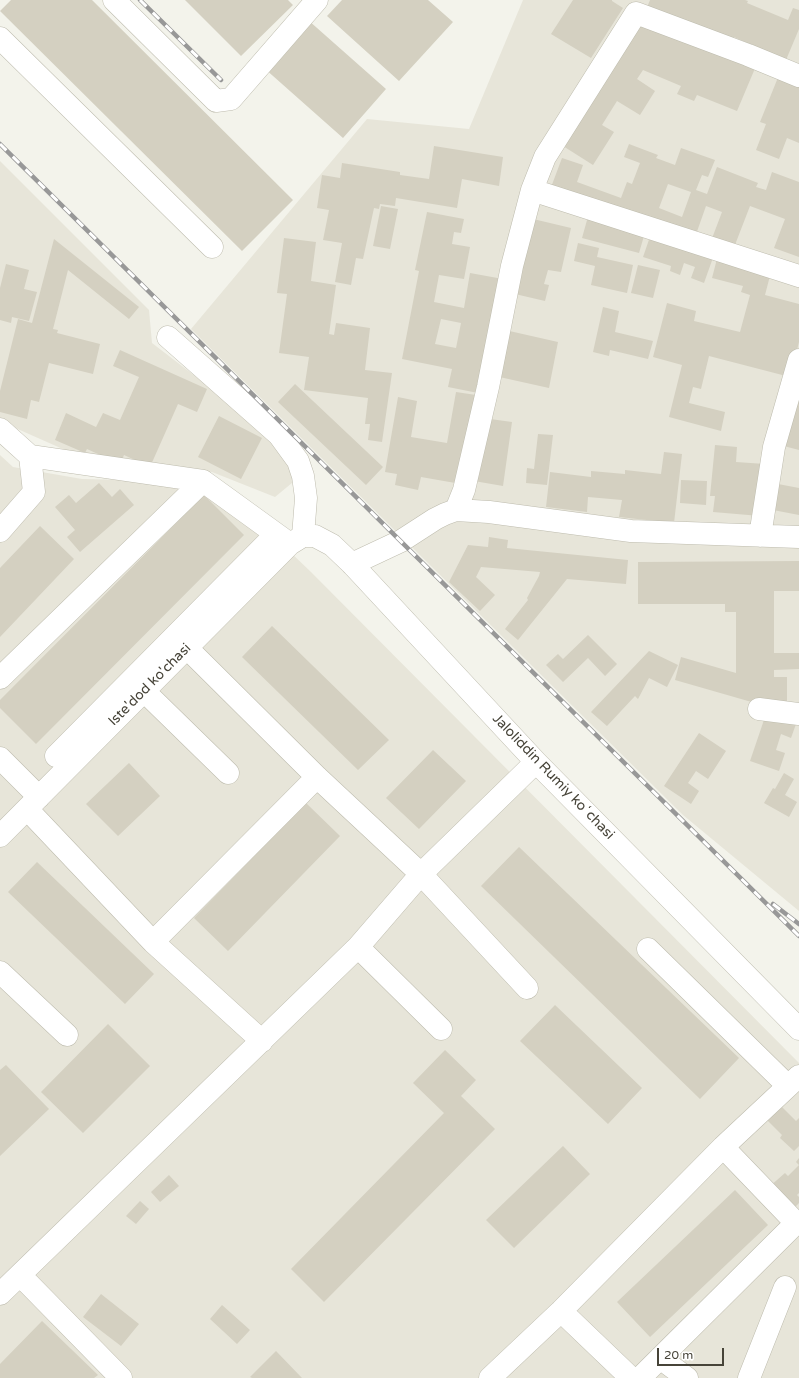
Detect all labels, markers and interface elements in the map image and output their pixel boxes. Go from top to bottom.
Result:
street label: Iste'dod ko'chasi [105,640,195,730]
street label: Jaloliddin Rumiy koʻchasi [488,711,618,843]
scale bar [659,1340,726,1366]
text: 20 m [664,1348,693,1362]

